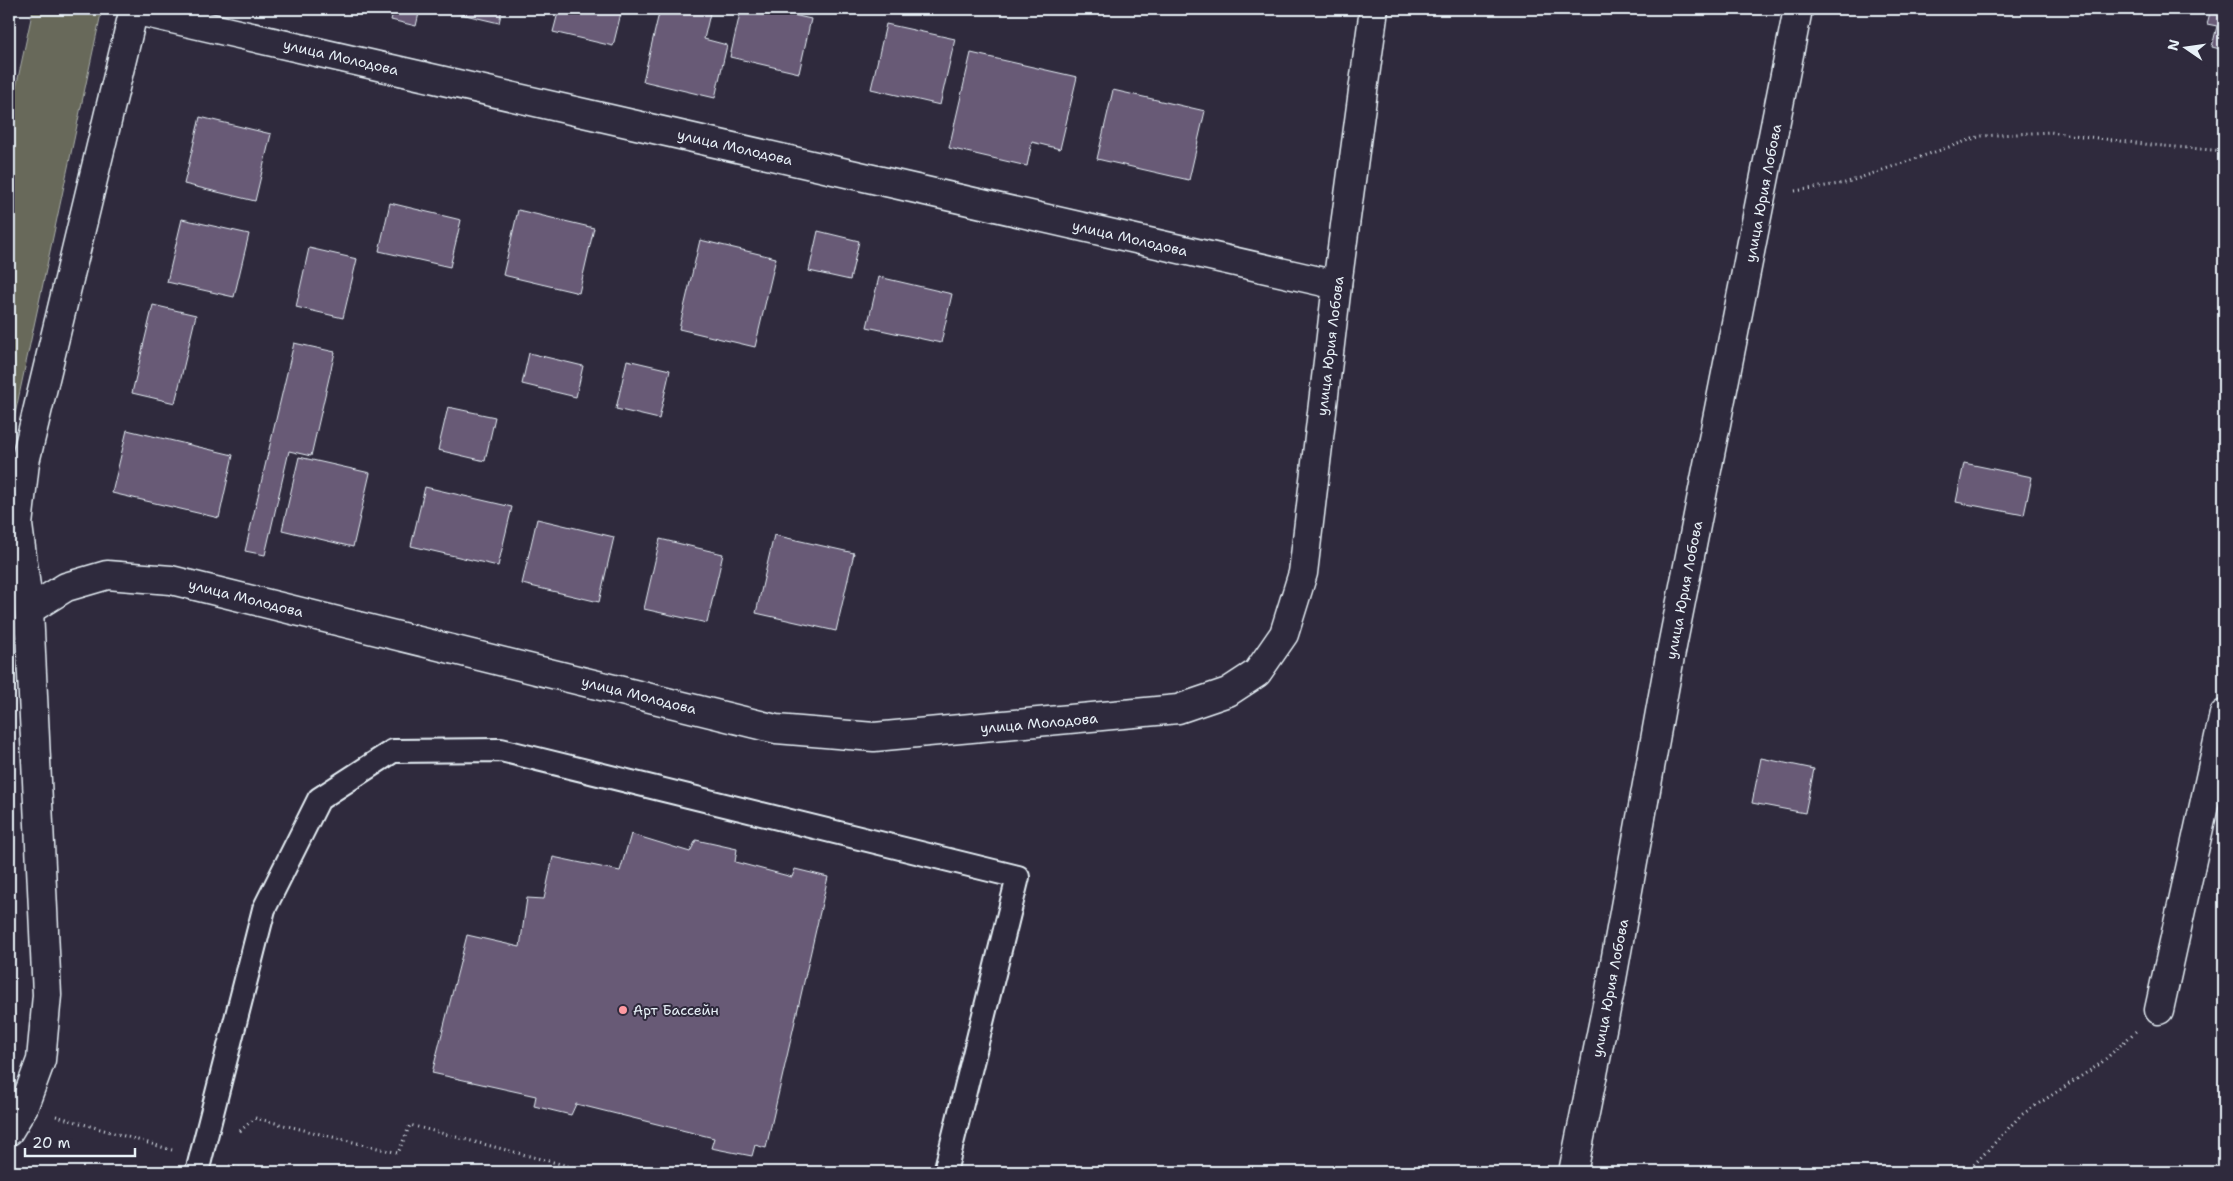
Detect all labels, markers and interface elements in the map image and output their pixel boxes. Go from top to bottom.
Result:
north arrow [2160,22,2210,72]
street label: улица Молодова [282,35,401,79]
text: N [2163,38,2183,53]
street label: улица Юрия Лобова [1741,122,1785,264]
street label: улица Молодова [676,125,795,169]
street label: улица Молодова [1071,216,1190,260]
street label: улица Юрия Лобова [1313,275,1348,417]
street label: улица Юрия Лобова [1662,519,1706,661]
street label: улица Молодова [187,575,306,621]
street label: улица Молодова [580,672,699,718]
street label: улица Молодова [980,709,1099,737]
street label: улица Юрия Лобова [1588,917,1632,1059]
place label: Арт Бассейн [633,1001,719,1019]
marker: Арт Бассейн [617,1004,629,1016]
scale bar [25,1126,135,1158]
text: 20 m [32,1133,71,1153]

